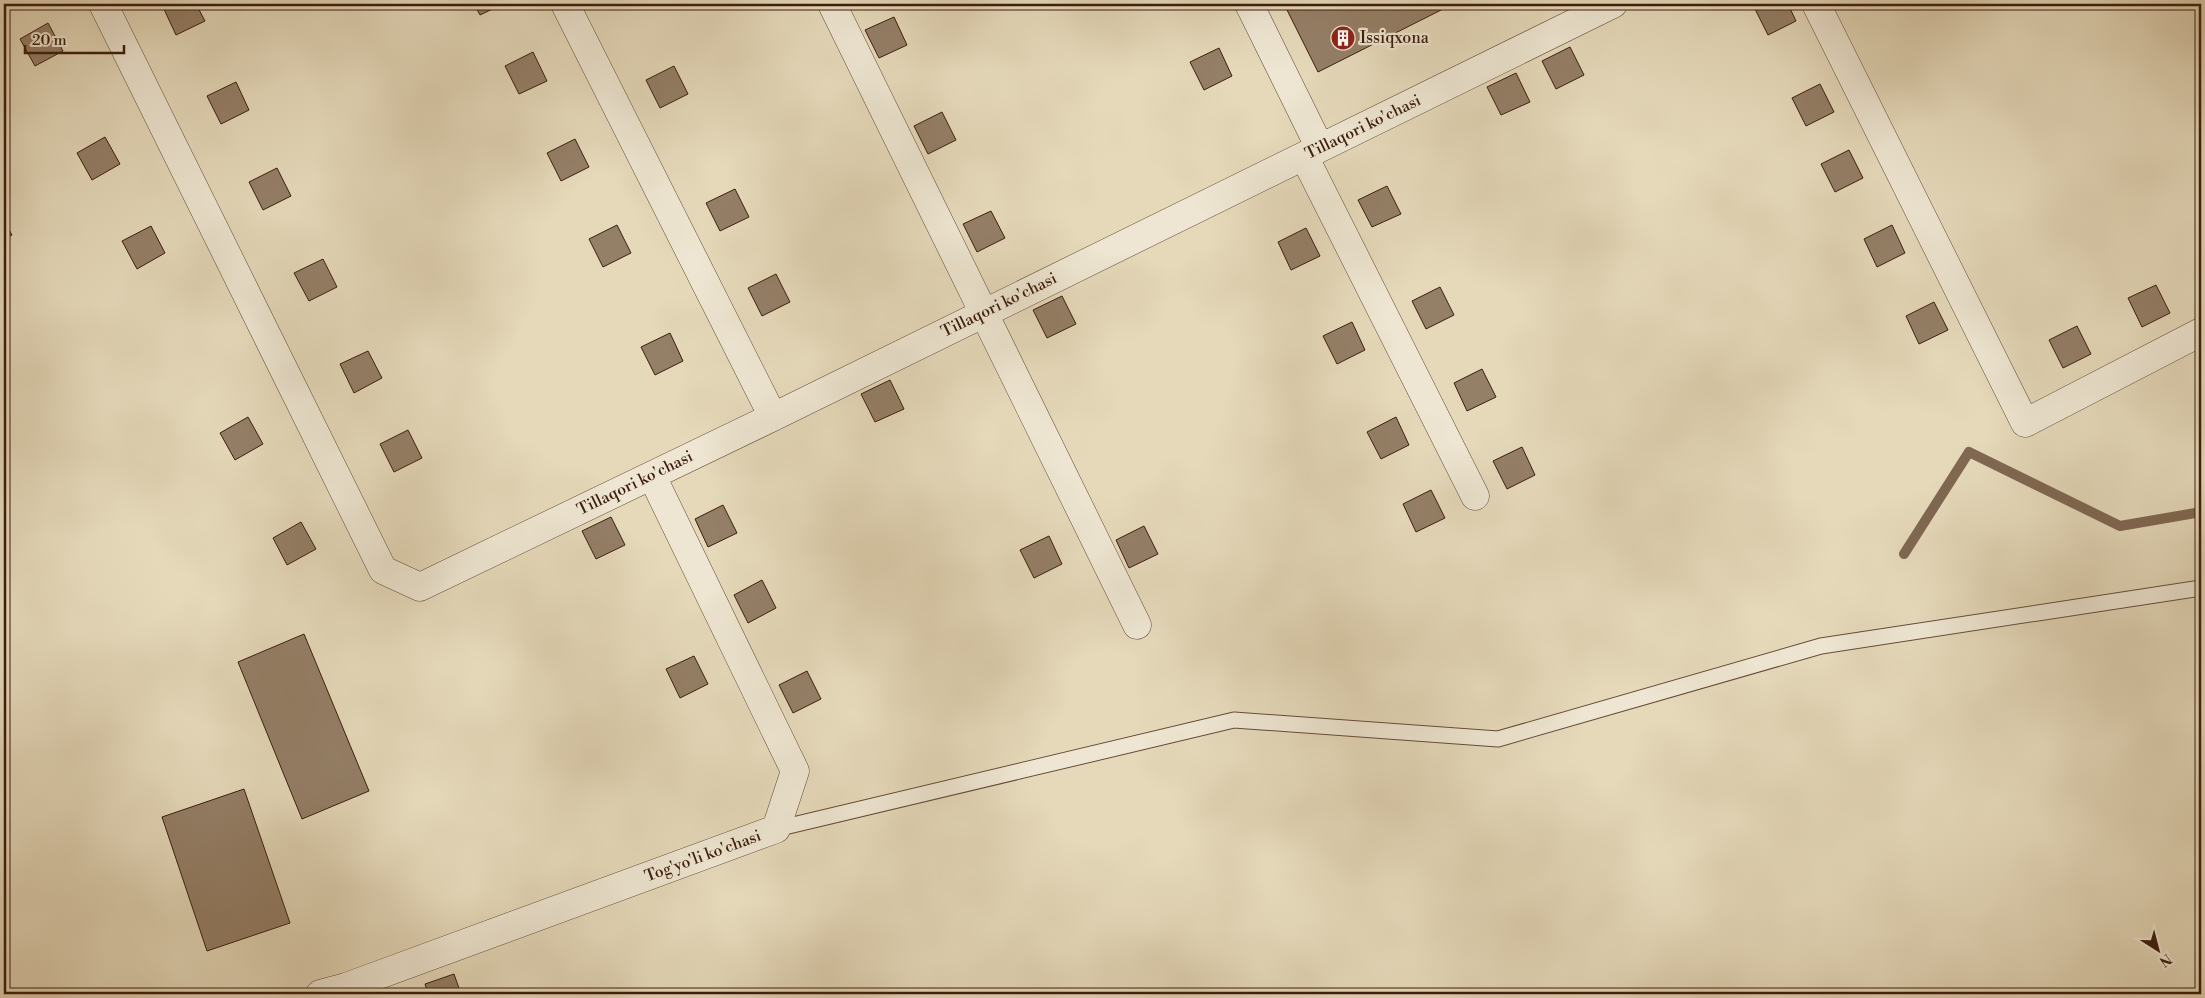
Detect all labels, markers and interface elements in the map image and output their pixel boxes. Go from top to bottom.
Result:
scale bar [25,22,124,54]
building icon: Issiqxona [1330,25,1356,51]
place label: Issiqxona [1360,28,1430,48]
text: 20 m [32,31,67,50]
street label: Tillaqori ko'chasi [1302,90,1424,164]
street label: Tillaqori ko'chasi [938,268,1060,342]
street label: Tillaqori ko'chasi [574,446,696,520]
street label: Tog'yo'li ko'chasi [642,826,764,886]
north arrow [2132,926,2182,976]
text: N [2155,949,2175,970]

